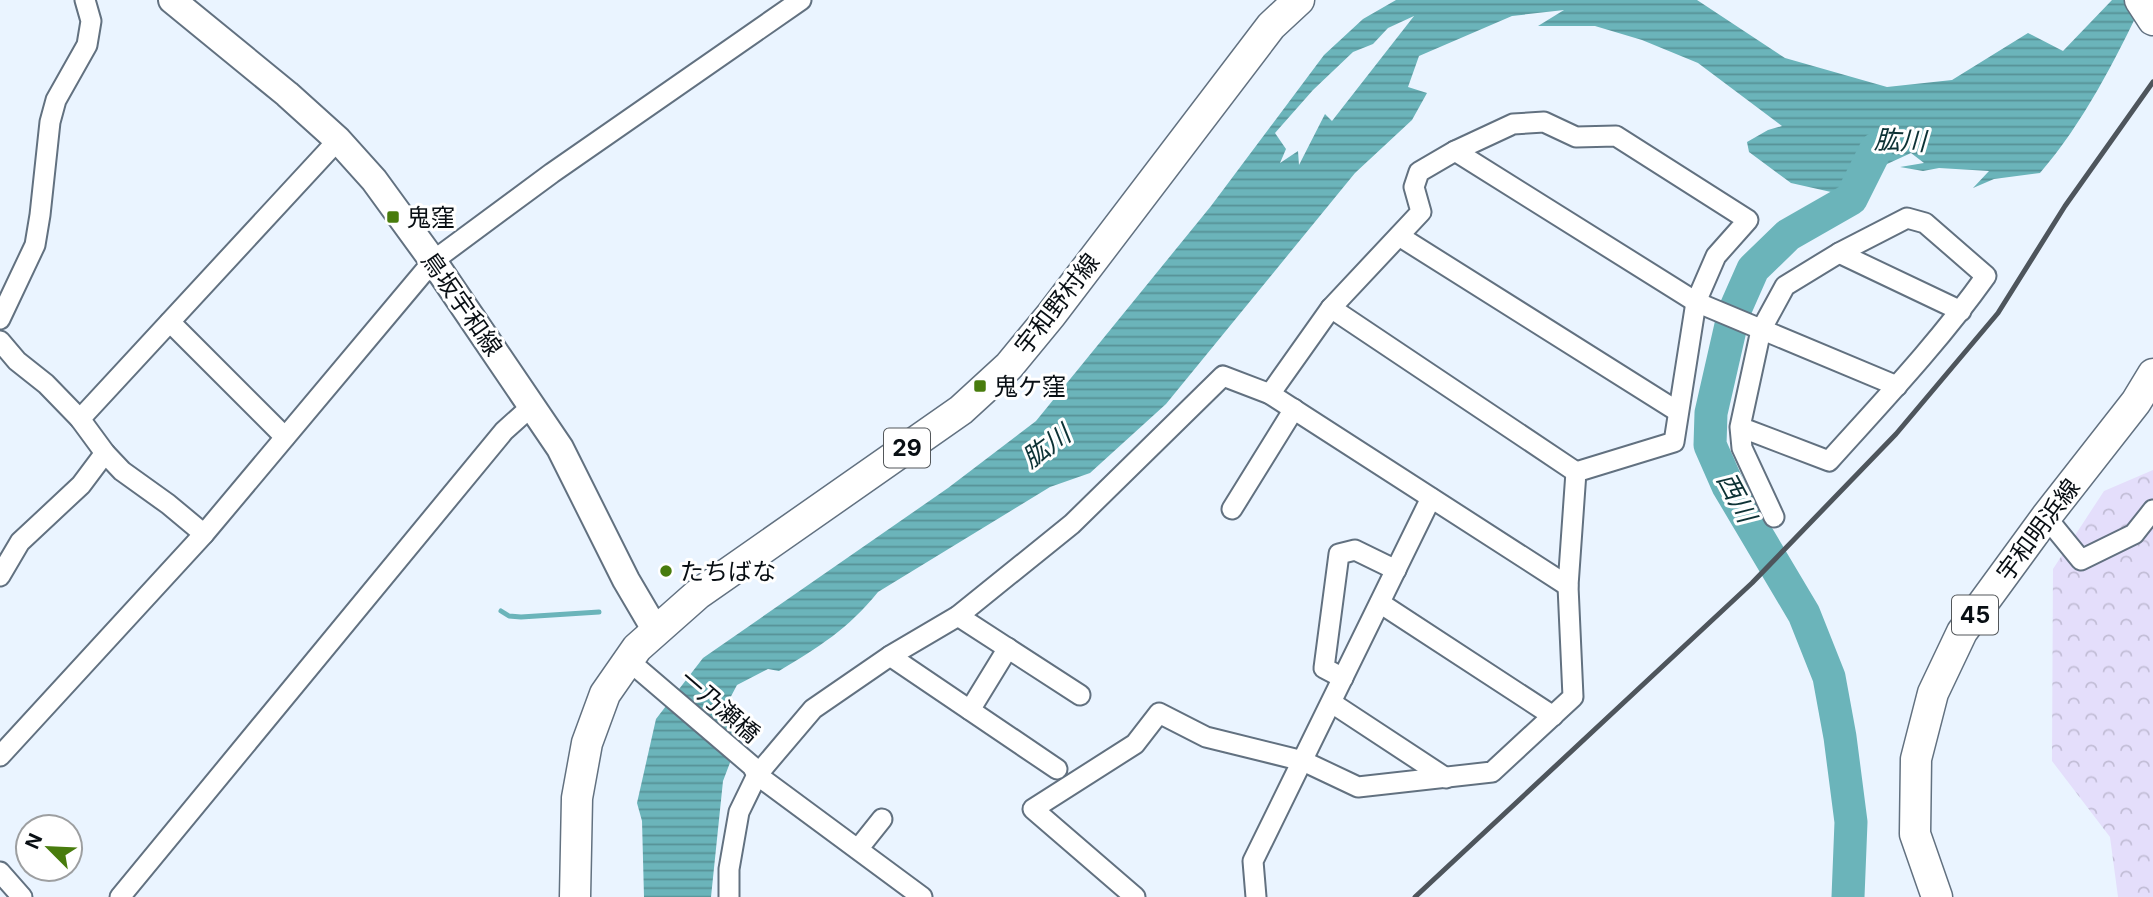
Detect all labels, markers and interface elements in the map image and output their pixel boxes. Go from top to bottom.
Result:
water label: 肱川 [1873,124,1930,157]
place label: 鬼窪 [407,203,455,232]
marker: 鬼窪 [385,209,401,225]
street label: 鳥坂宇和線 [416,247,508,361]
street label: 宇和野村線 [1009,248,1105,360]
place label: 鬼ケ窪 [994,372,1066,401]
marker: 鬼ケ窪 [972,378,988,394]
water label: 肱川 [1016,416,1079,474]
road number: 29 [884,428,930,468]
water label: 西川 [1711,467,1764,530]
street label: 宇和明浜線 [1990,473,2086,587]
place label: たちばな [680,557,776,586]
marker: たちばな [658,563,674,579]
road number: 45 [1952,596,1998,635]
street label: 一乃瀬橋 [674,664,766,748]
north arrow [14,813,84,883]
text: N [20,830,47,853]

